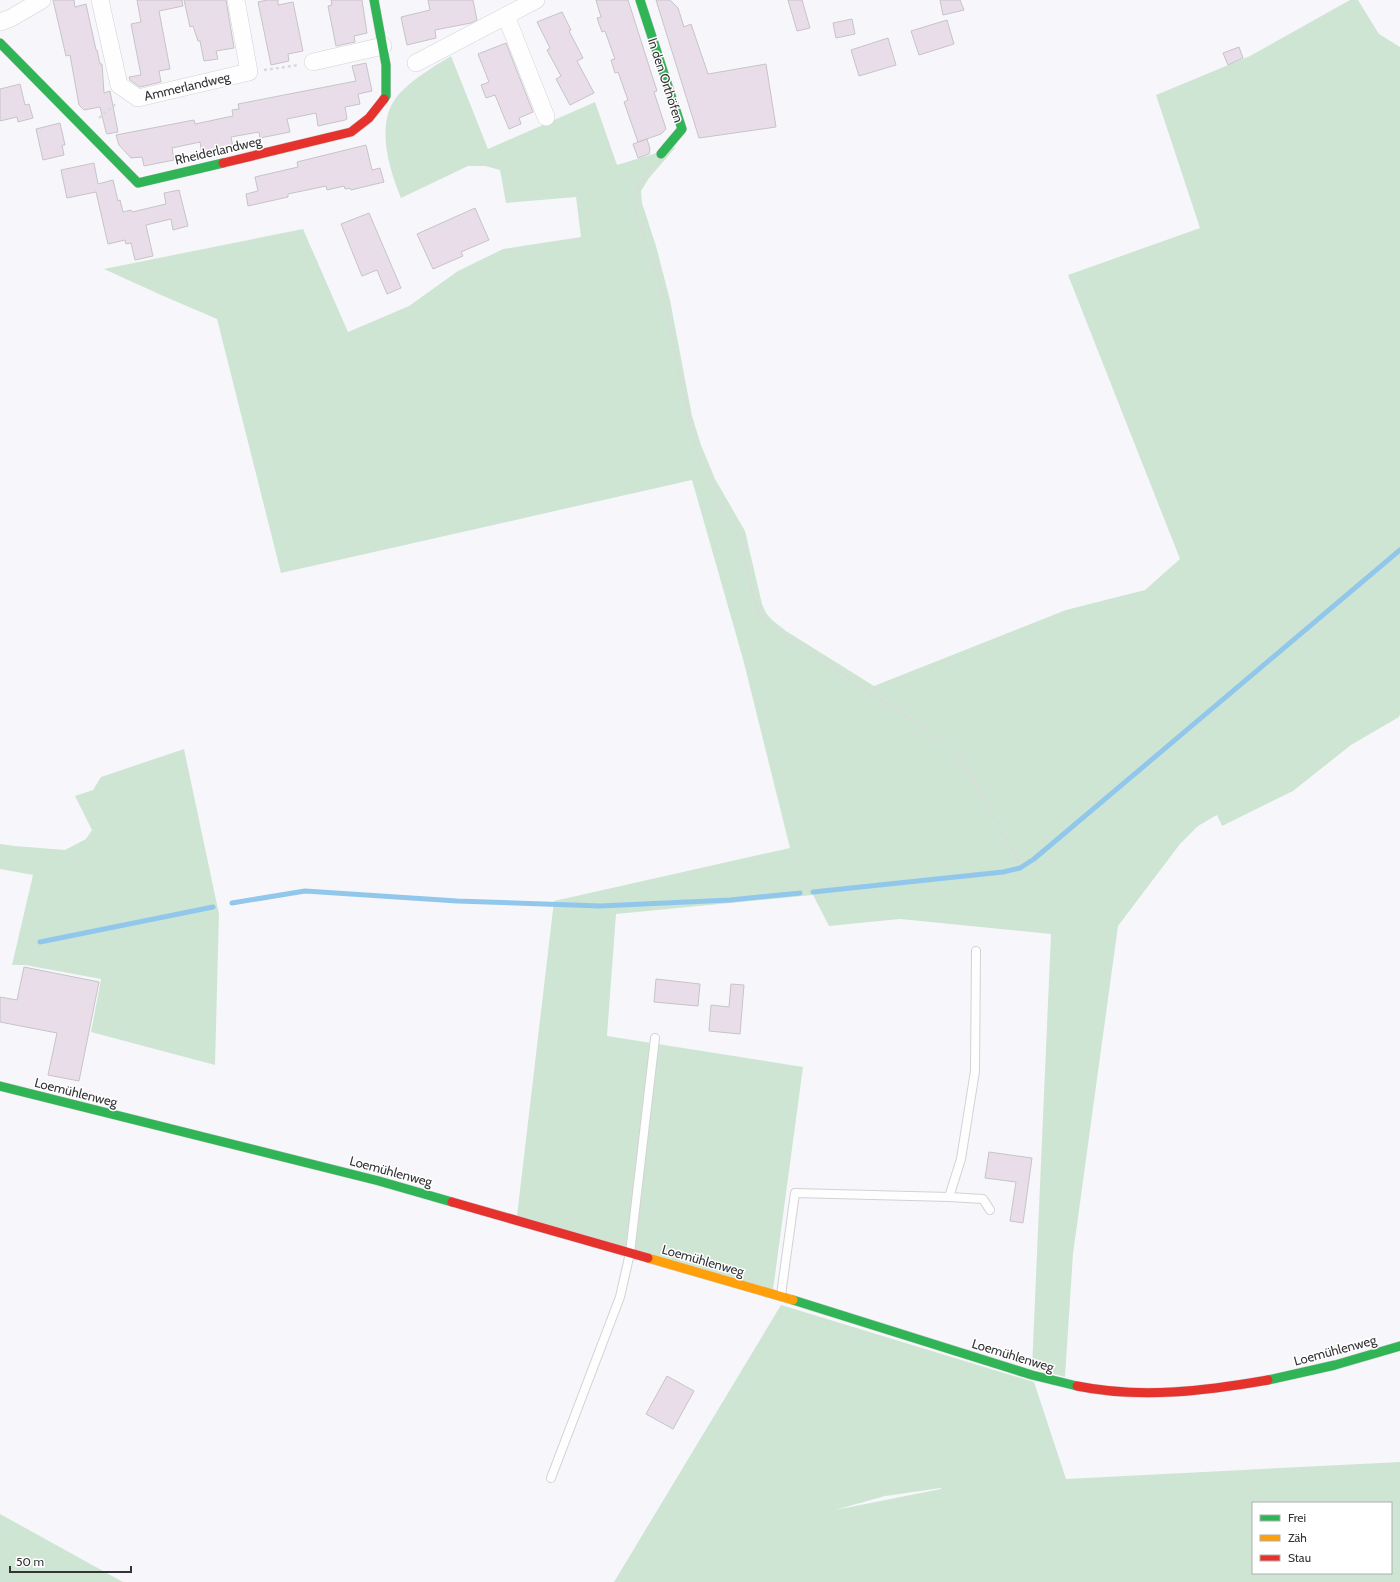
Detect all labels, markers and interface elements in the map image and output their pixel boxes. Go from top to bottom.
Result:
street label: In den Orthöfen [645,36,687,124]
street label: Ammerlandweg [142,68,232,104]
street label: Rheiderlandweg [173,132,263,168]
street label: Loemühlenweg [33,1074,120,1110]
street label: Loemühlenweg [348,1152,435,1190]
street label: Loemühlenweg [660,1241,746,1280]
street label: Loemühlenweg [1292,1331,1379,1369]
street label: Loemühlenweg [970,1335,1056,1375]
legend [1252,1502,1392,1574]
text: Frei [1288,1510,1306,1525]
text: Zäh [1288,1530,1307,1545]
scale bar [10,1548,131,1574]
text: Stau [1288,1550,1311,1565]
text: 50 m [16,1554,44,1569]

